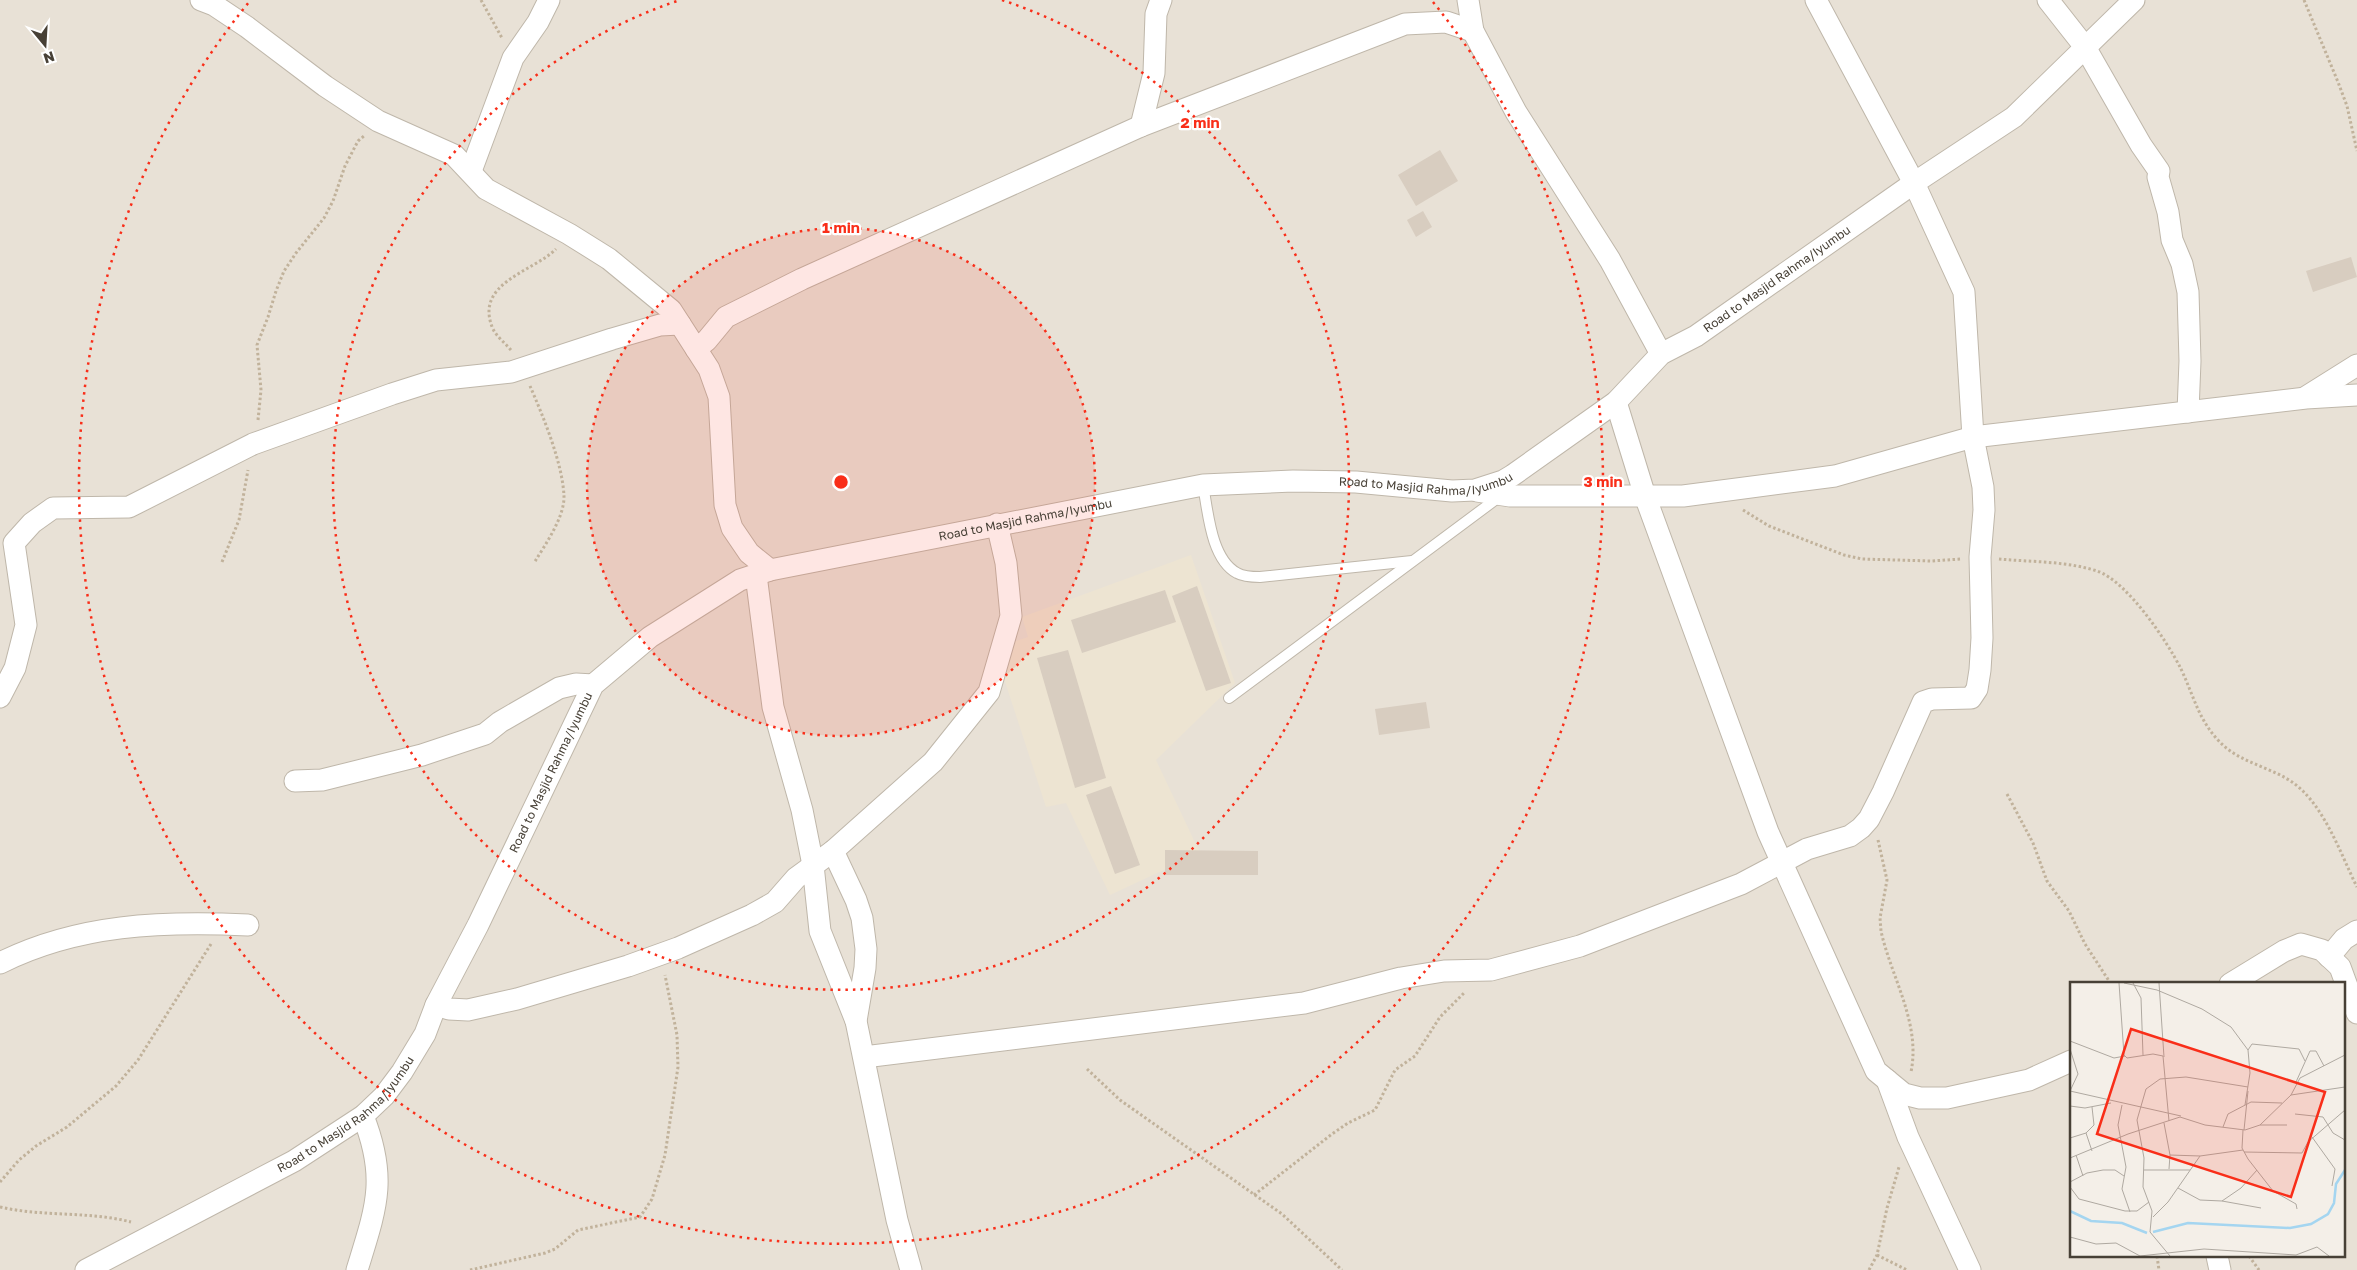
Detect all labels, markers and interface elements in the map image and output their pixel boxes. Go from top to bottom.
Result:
north arrow [20,20,70,70]
text: N [41,48,57,68]
text: 2 min [1180,113,1220,131]
text: 1 min [822,218,860,236]
street label: Road to Masjid Rahma/Iyumbu [1700,222,1853,336]
street label: Road to Masjid Rahma/Iyumbu [1339,469,1515,498]
text: 3 min [1583,472,1623,490]
centre of rings [832,473,850,491]
street label: Road to Masjid Rahma/Iyumbu [937,495,1113,544]
street label: Road to Masjid Rahma/Iyumbu [506,690,595,855]
inset map [2070,982,2344,1258]
street label: Road to Masjid Rahma/Iyumbu [274,1053,417,1176]

